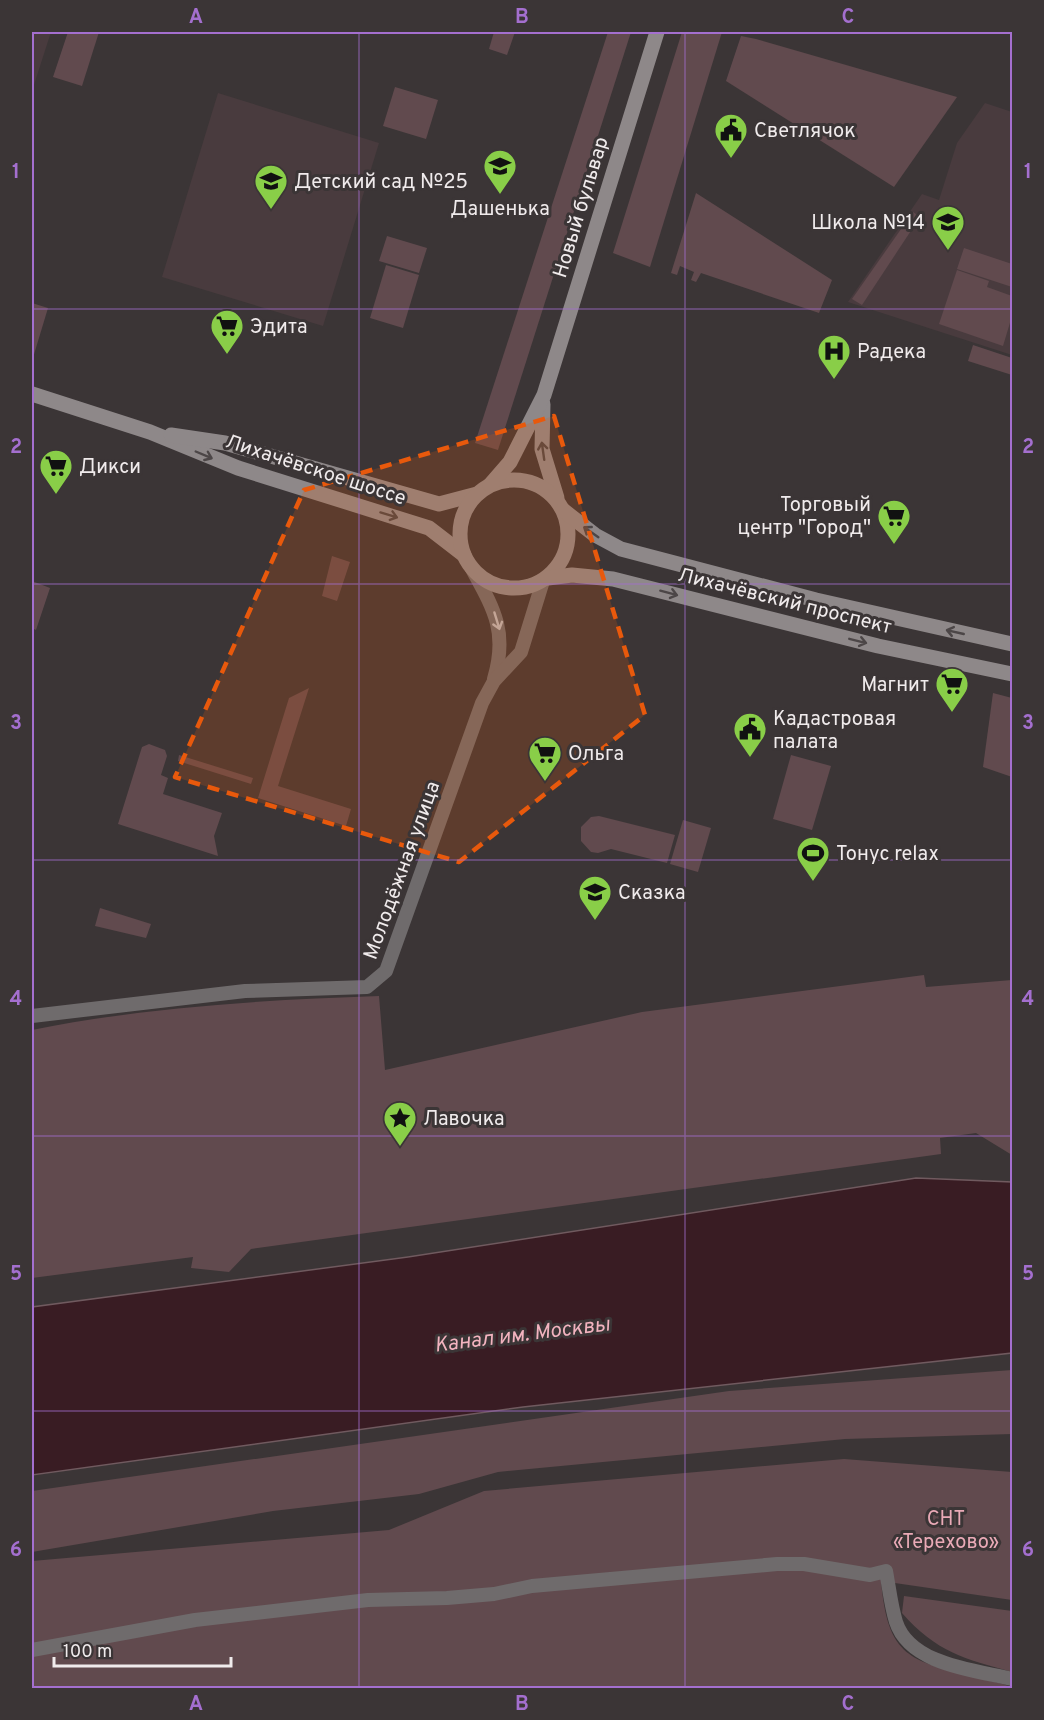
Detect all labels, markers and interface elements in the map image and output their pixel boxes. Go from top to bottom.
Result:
text: A [189,5,203,31]
text: B [515,5,529,31]
text: C [842,5,854,31]
public building icon: Светлячок [713,112,749,159]
place label: Светлячок [754,119,856,145]
street label: Новый бульвар [548,134,616,281]
school or university icon: Дашенька [482,148,518,195]
text: 1 [12,160,20,186]
text: 1 [1024,160,1032,186]
school or university icon: Детский сад №25 [253,163,289,210]
place label: Детский сад №25 [294,170,468,196]
place label: Дашенька [450,197,550,223]
school or university icon: Школа №14 [930,204,966,251]
place label: Школа №14 [811,211,925,237]
supermarket icon: Эдита [209,308,245,355]
place label: Эдита [250,315,308,341]
hospital icon: Радека [816,333,852,380]
place label: Радека [857,340,926,366]
street label: Лихачёвское шоссе [222,429,409,512]
text: 2 [10,435,22,461]
text: 2 [1022,435,1034,461]
one-way arrow [537,441,548,461]
supermarket icon: Дикси [38,448,74,495]
one-way arrow [195,450,213,461]
place label: Дикси [79,455,141,481]
place label: Торговый центр "Город" [738,493,871,542]
supermarket icon: Торговый центр "Город" [876,498,912,545]
one-way arrow [379,510,398,521]
one-way arrow [583,526,599,538]
street label: Лихачёвский проспект [675,563,894,641]
one-way arrow [659,588,678,600]
one-way arrow [492,611,503,630]
one-way arrow [946,626,966,637]
one-way arrow [849,635,868,647]
supermarket icon: Магнит [934,666,970,713]
place label: Магнит [861,673,929,699]
place label: Кадастровая палата [773,707,896,756]
text: 3 [10,711,22,737]
public building icon: Кадастровая палата [732,711,768,758]
text: 3 [1022,711,1034,737]
supermarket icon: Ольга [527,735,563,782]
place label: Ольга [568,742,624,768]
street label: Молодёжная улица [359,778,447,963]
sports icon: Тонус relax [795,835,831,882]
place label: Тонус relax [836,842,939,868]
school or university icon: Сказка [577,874,613,921]
place label: Сказка [618,881,686,907]
text: 4 [10,987,22,1013]
text: 4 [1022,987,1034,1013]
place icon: Лавочка [382,1100,418,1147]
place label: Лавочка [423,1107,505,1133]
text: 5 [10,1262,22,1288]
text: 5 [1022,1262,1034,1288]
water label: Канал им. Москвы [433,1311,612,1360]
park label: СНТ «Терехово» [893,1507,999,1556]
text: 6 [10,1538,22,1564]
text: 6 [1022,1538,1034,1564]
scale bar [54,1630,231,1668]
text: 100 m [63,1641,112,1664]
text: A [189,1692,203,1718]
text: B [515,1692,529,1718]
text: C [842,1692,854,1718]

